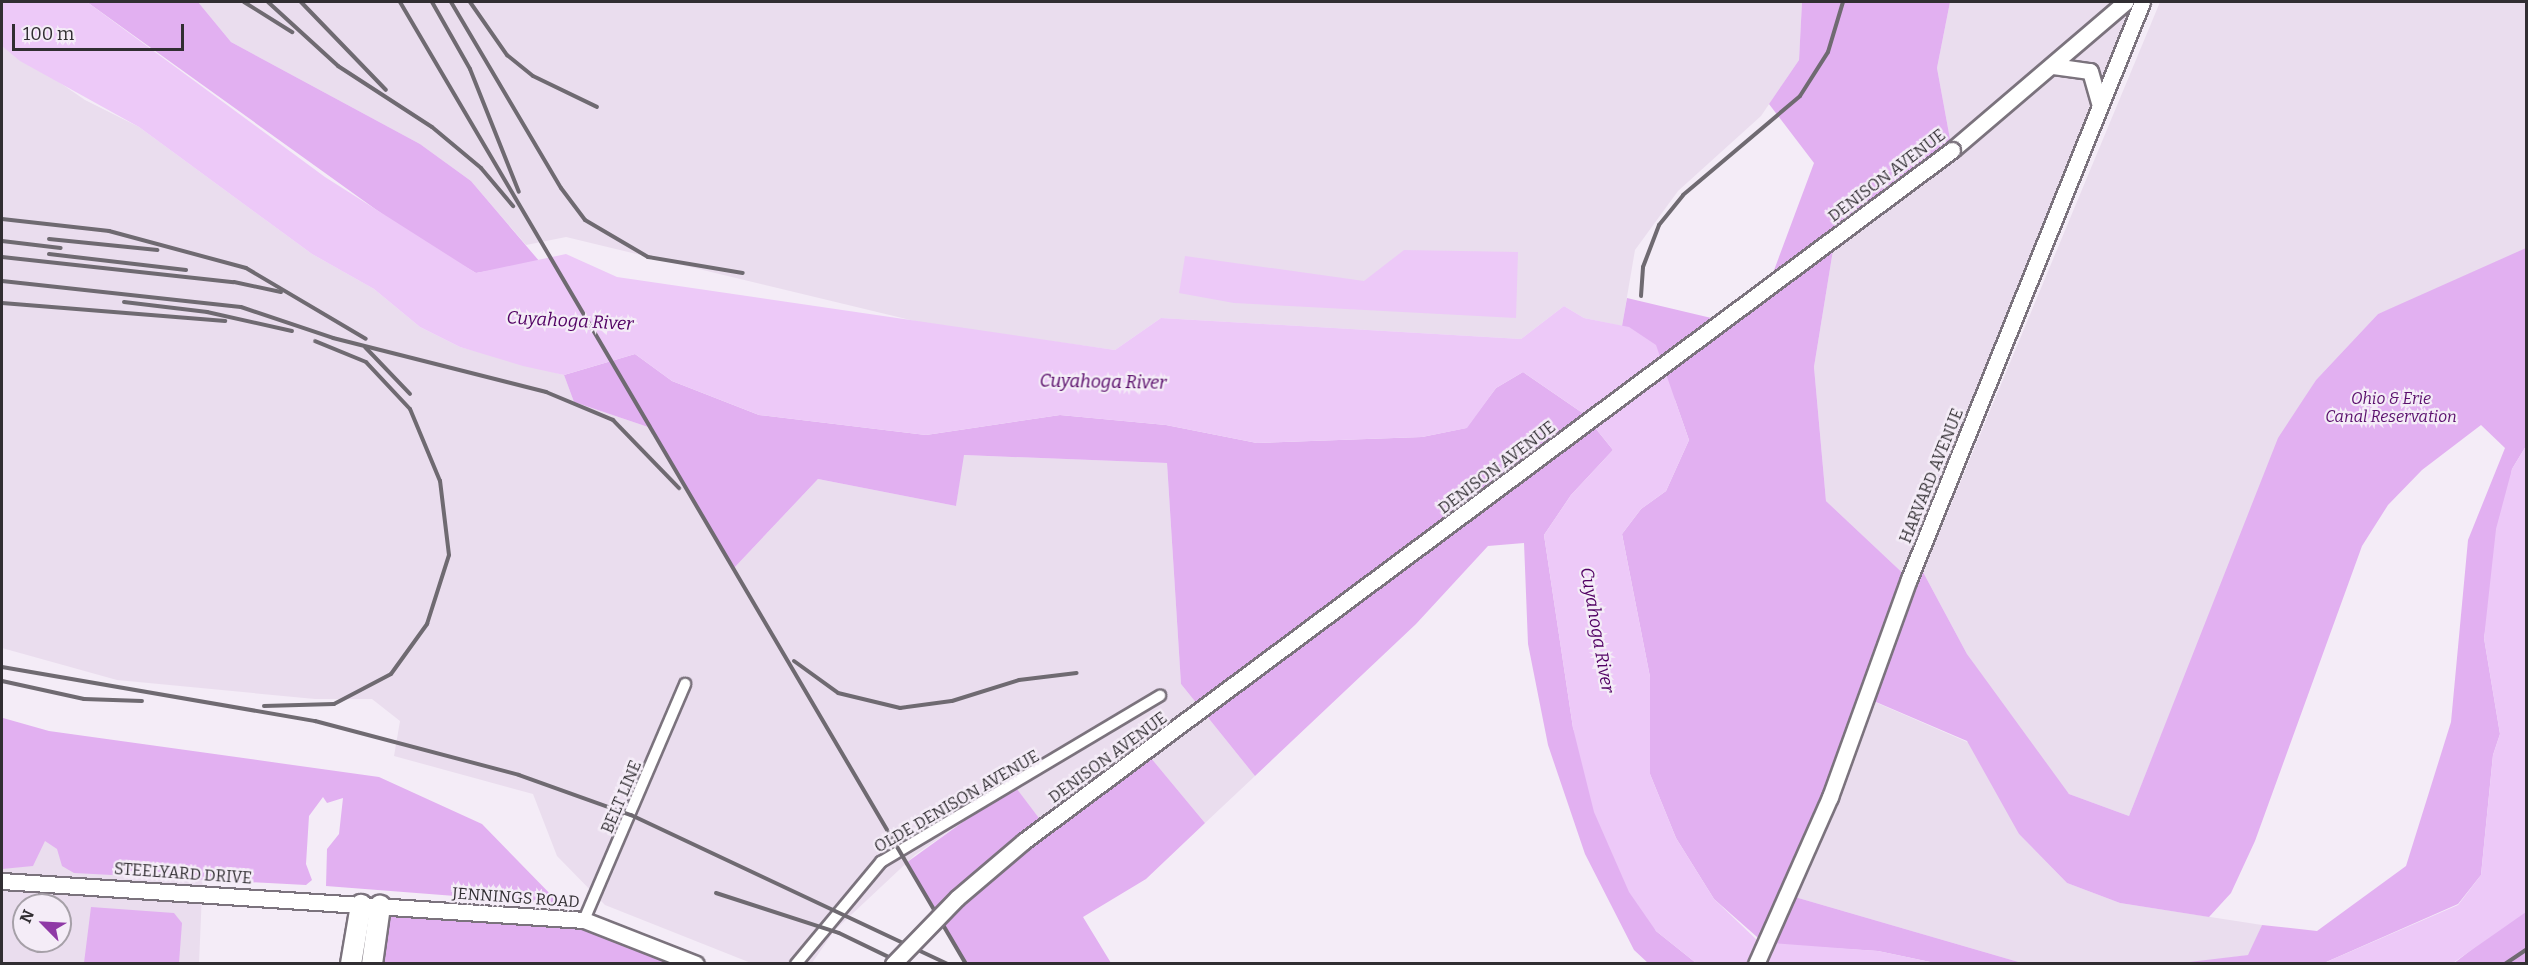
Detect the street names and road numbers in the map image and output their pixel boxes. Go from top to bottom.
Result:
street label: DENISON AVENUE [1825,126,1949,226]
street label: HARVARD AVENUE [1896,406,1968,546]
street label: DENISON AVENUE [1435,418,1559,518]
street label: DENISON AVENUE [1045,709,1171,807]
street label: OLDE DENISON AVENUE [871,747,1043,857]
street label: BELT LINE [598,758,646,836]
street label: STEELYARD DRIVE [113,860,253,888]
street label: JENNINGS ROAD [452,884,580,912]

